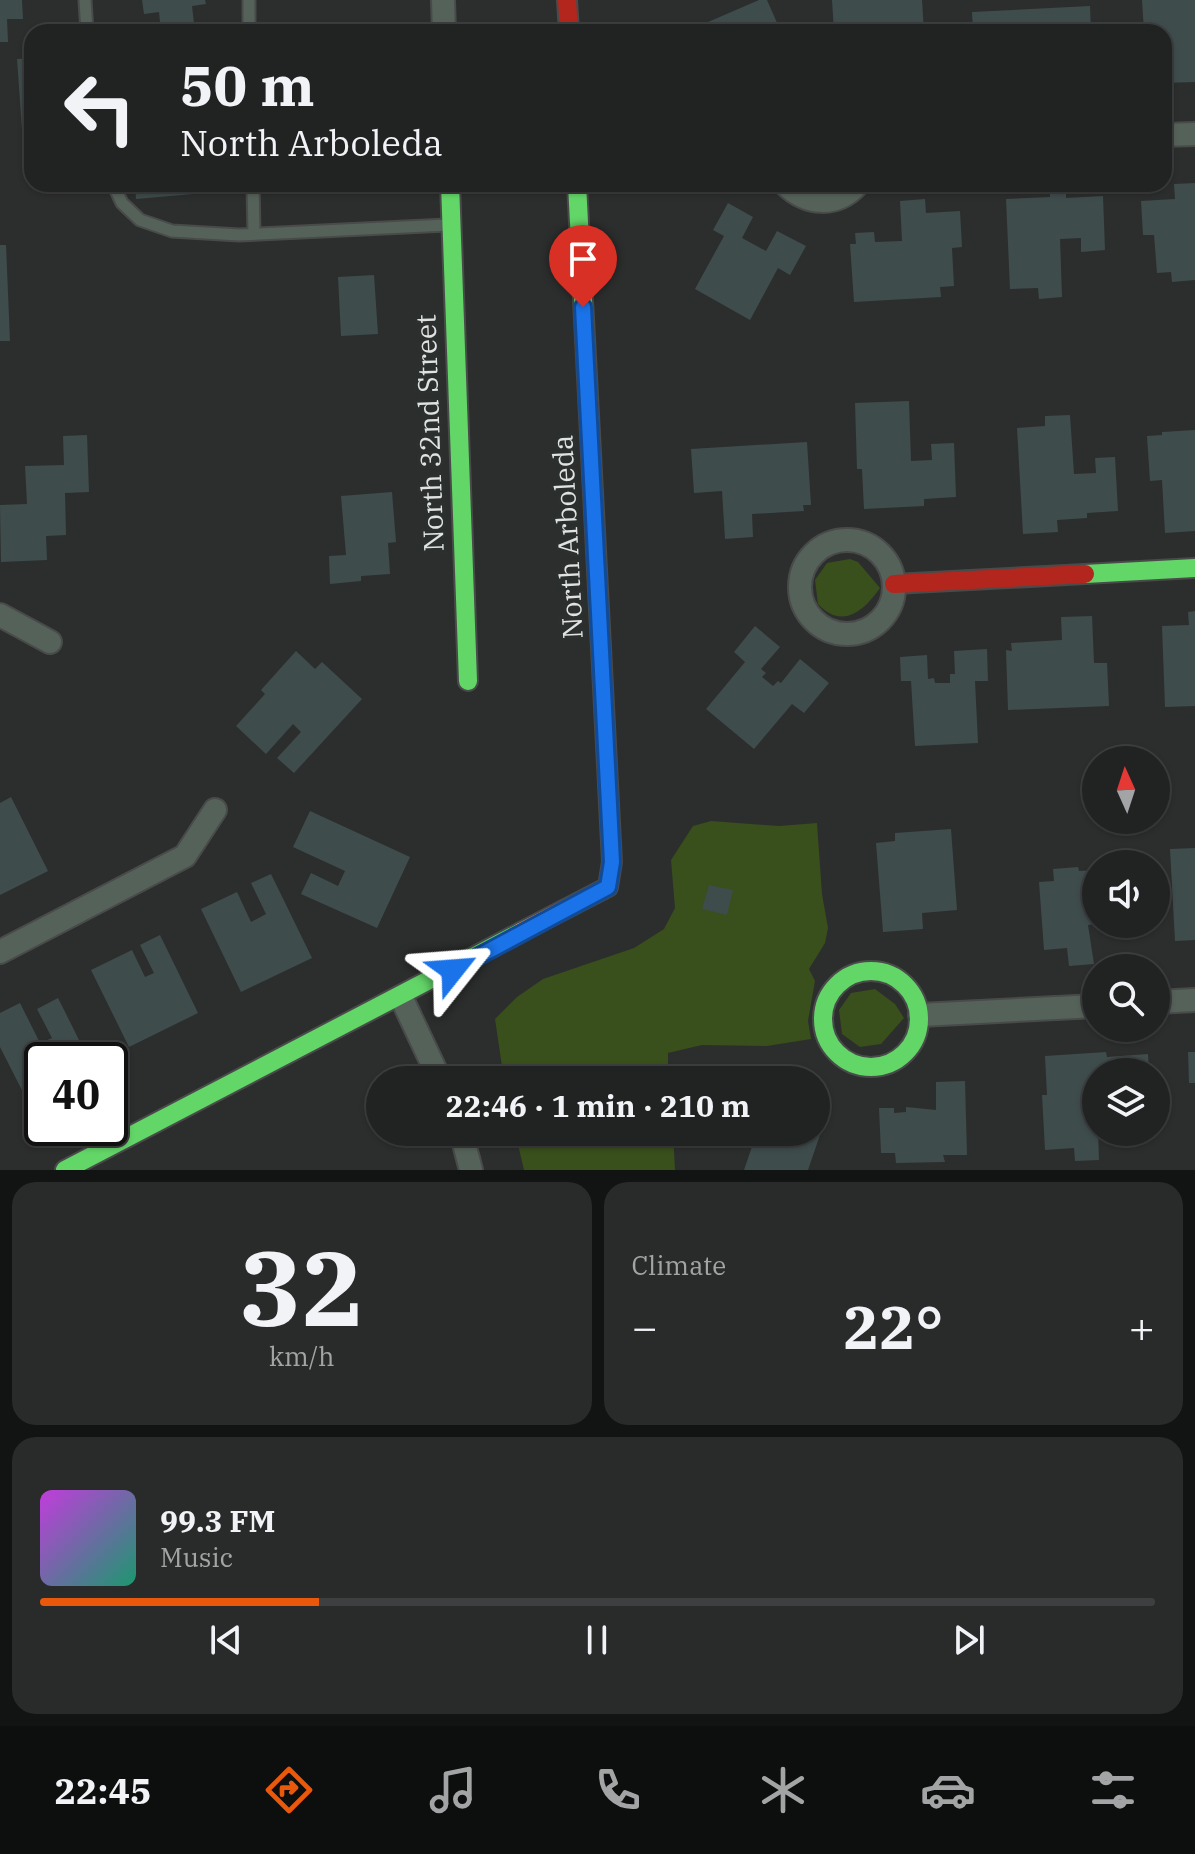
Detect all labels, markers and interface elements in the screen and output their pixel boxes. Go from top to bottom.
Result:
text: 50 m [180,49,315,121]
icon: left [48,56,152,160]
text: North Arboleda [180,119,443,166]
pin [549,225,617,307]
icon: arrive [561,237,605,281]
street label: North 32nd Street [406,313,452,552]
street label: North Arboleda [543,434,591,640]
north arrow [1082,746,1170,834]
map controls [1082,746,1170,1146]
button: sound [1082,850,1170,938]
position arrow [411,928,495,1012]
button: search [1082,954,1170,1042]
speed limit sign: 40 [24,1042,128,1146]
button: layers [1082,1058,1170,1146]
text: 22:46 · 1 min · 210 m [446,1086,750,1125]
text: 32 [239,1219,364,1355]
text: Climate [632,1248,726,1282]
text: 22° [843,1287,943,1366]
text: − [632,1298,658,1355]
text: + [1129,1298,1155,1355]
text: km/h [269,1339,335,1373]
text: 99.3 FM [160,1501,275,1540]
text: Music [160,1540,233,1574]
icon: previous [204,1618,248,1662]
icon: pause [575,1618,619,1662]
icon: next [947,1618,991,1662]
icon: directions [261,1762,317,1818]
icon: music [425,1762,481,1818]
icon: phone [590,1762,646,1818]
icon: climate [755,1762,811,1818]
icon: car [920,1762,976,1818]
icon: filters [1085,1762,1141,1818]
text: 22:45 [54,1767,152,1814]

